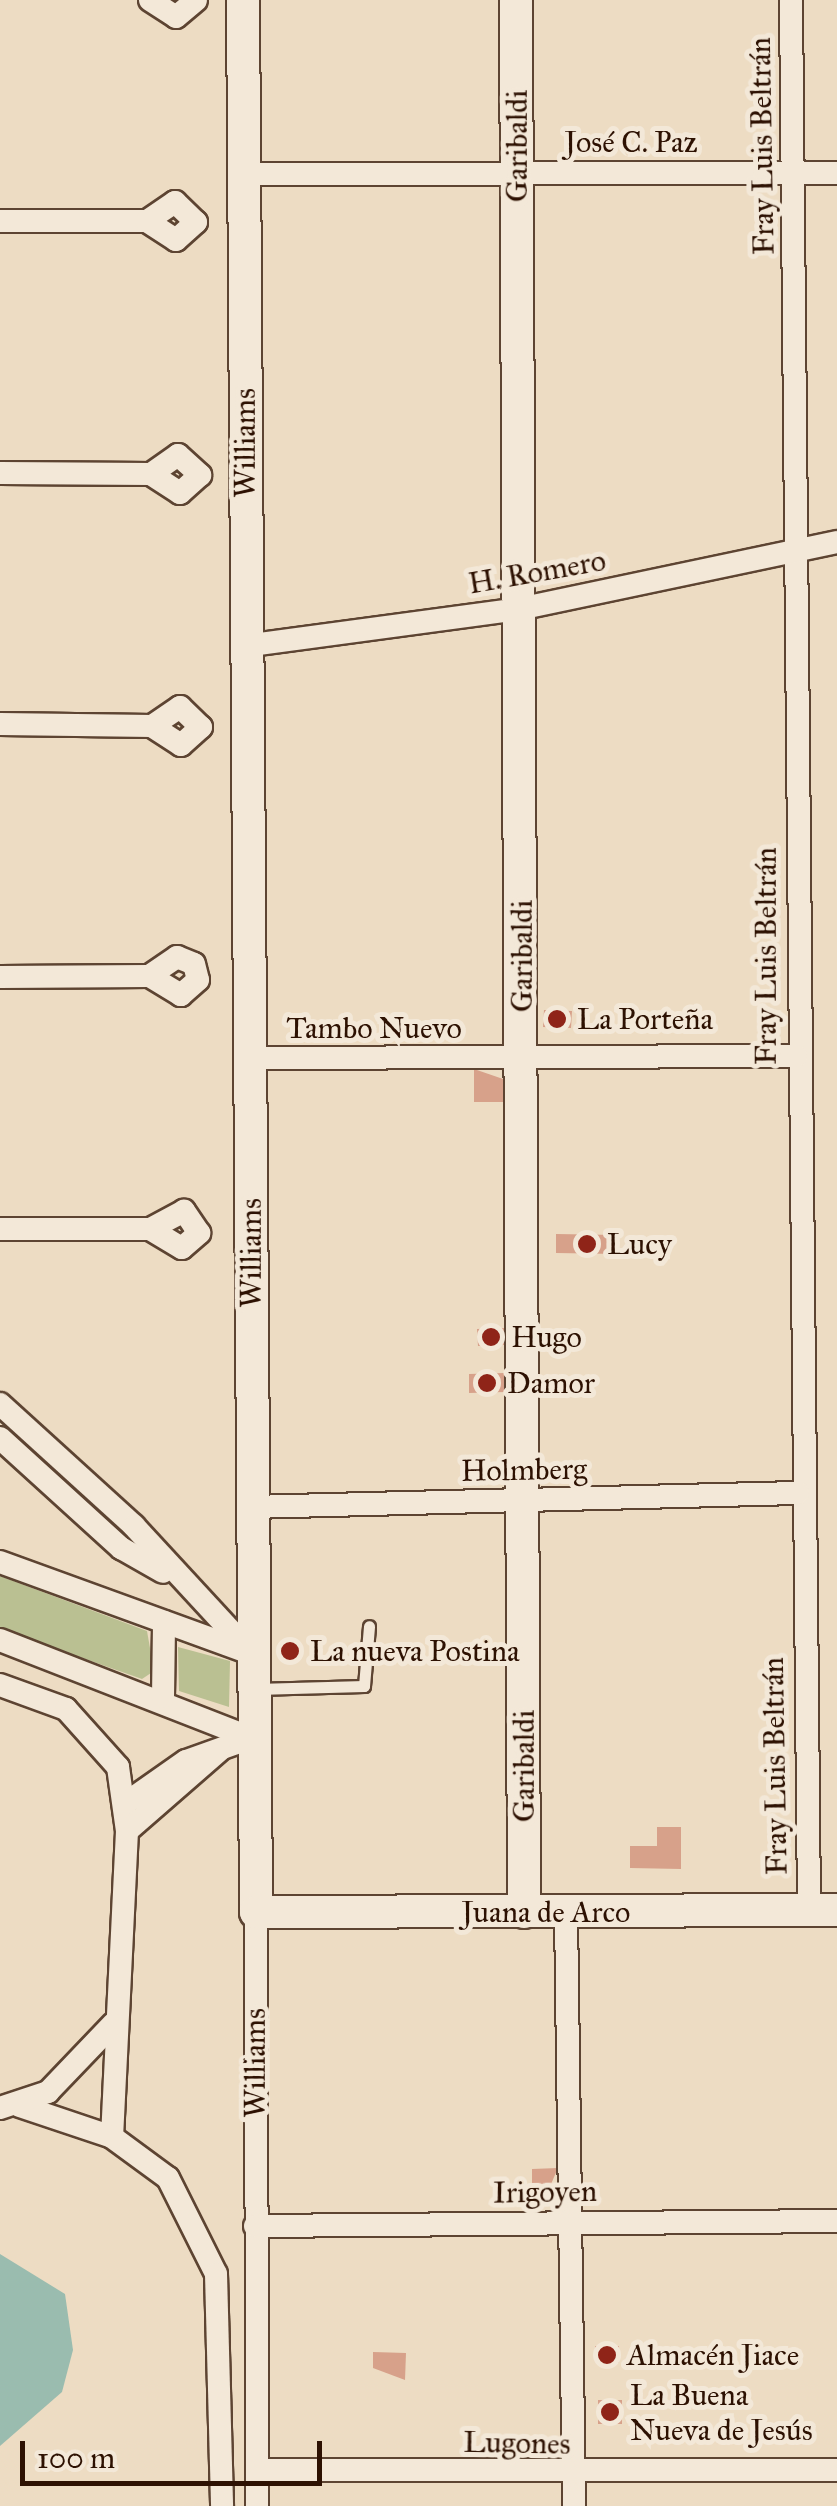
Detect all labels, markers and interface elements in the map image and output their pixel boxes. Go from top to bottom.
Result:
street label: Fray Luis Beltrán [742,37,782,255]
street label: Garibaldi [499,90,535,202]
street label: José C. Paz [564,124,698,160]
street label: Williams [227,388,263,498]
street label: H. Romero [466,542,608,602]
street label: Fray Luis Beltrán [748,847,784,1065]
street label: Garibaldi [504,900,540,1012]
place label: La Porteña [577,1001,713,1037]
marker: La Porteña [546,1008,568,1030]
street label: Tambo Nuevo [286,1010,462,1046]
street label: Williams [233,1198,269,1308]
place label: Lucy [607,1226,672,1262]
marker: Lucy [576,1233,598,1255]
place label: Hugo [511,1319,582,1355]
marker: Hugo [480,1326,502,1348]
place label: Damor [507,1365,595,1401]
marker: Damor [476,1372,498,1394]
street label: Holmberg [461,1451,587,1489]
place label: La nueva Postina [310,1633,520,1669]
marker: La nueva Postina [279,1640,301,1662]
street label: Fray Luis Beltrán [755,1657,795,1875]
street label: Garibaldi [506,1710,542,1822]
street label: Juana de Arco [462,1894,630,1930]
street label: Williams [237,2008,273,2118]
street label: Irigoyen [493,2173,597,2211]
place label: Almacén Jiace [627,2337,799,2373]
marker: Almacén Jiace [596,2344,618,2366]
place label: La Buena Nueva de Jesús [630,2377,813,2448]
marker: La Buena Nueva de Jesús [599,2401,621,2423]
scale bar [25,2421,328,2483]
street label: Lugones [463,2424,571,2462]
text: 100 m [37,2440,115,2476]

